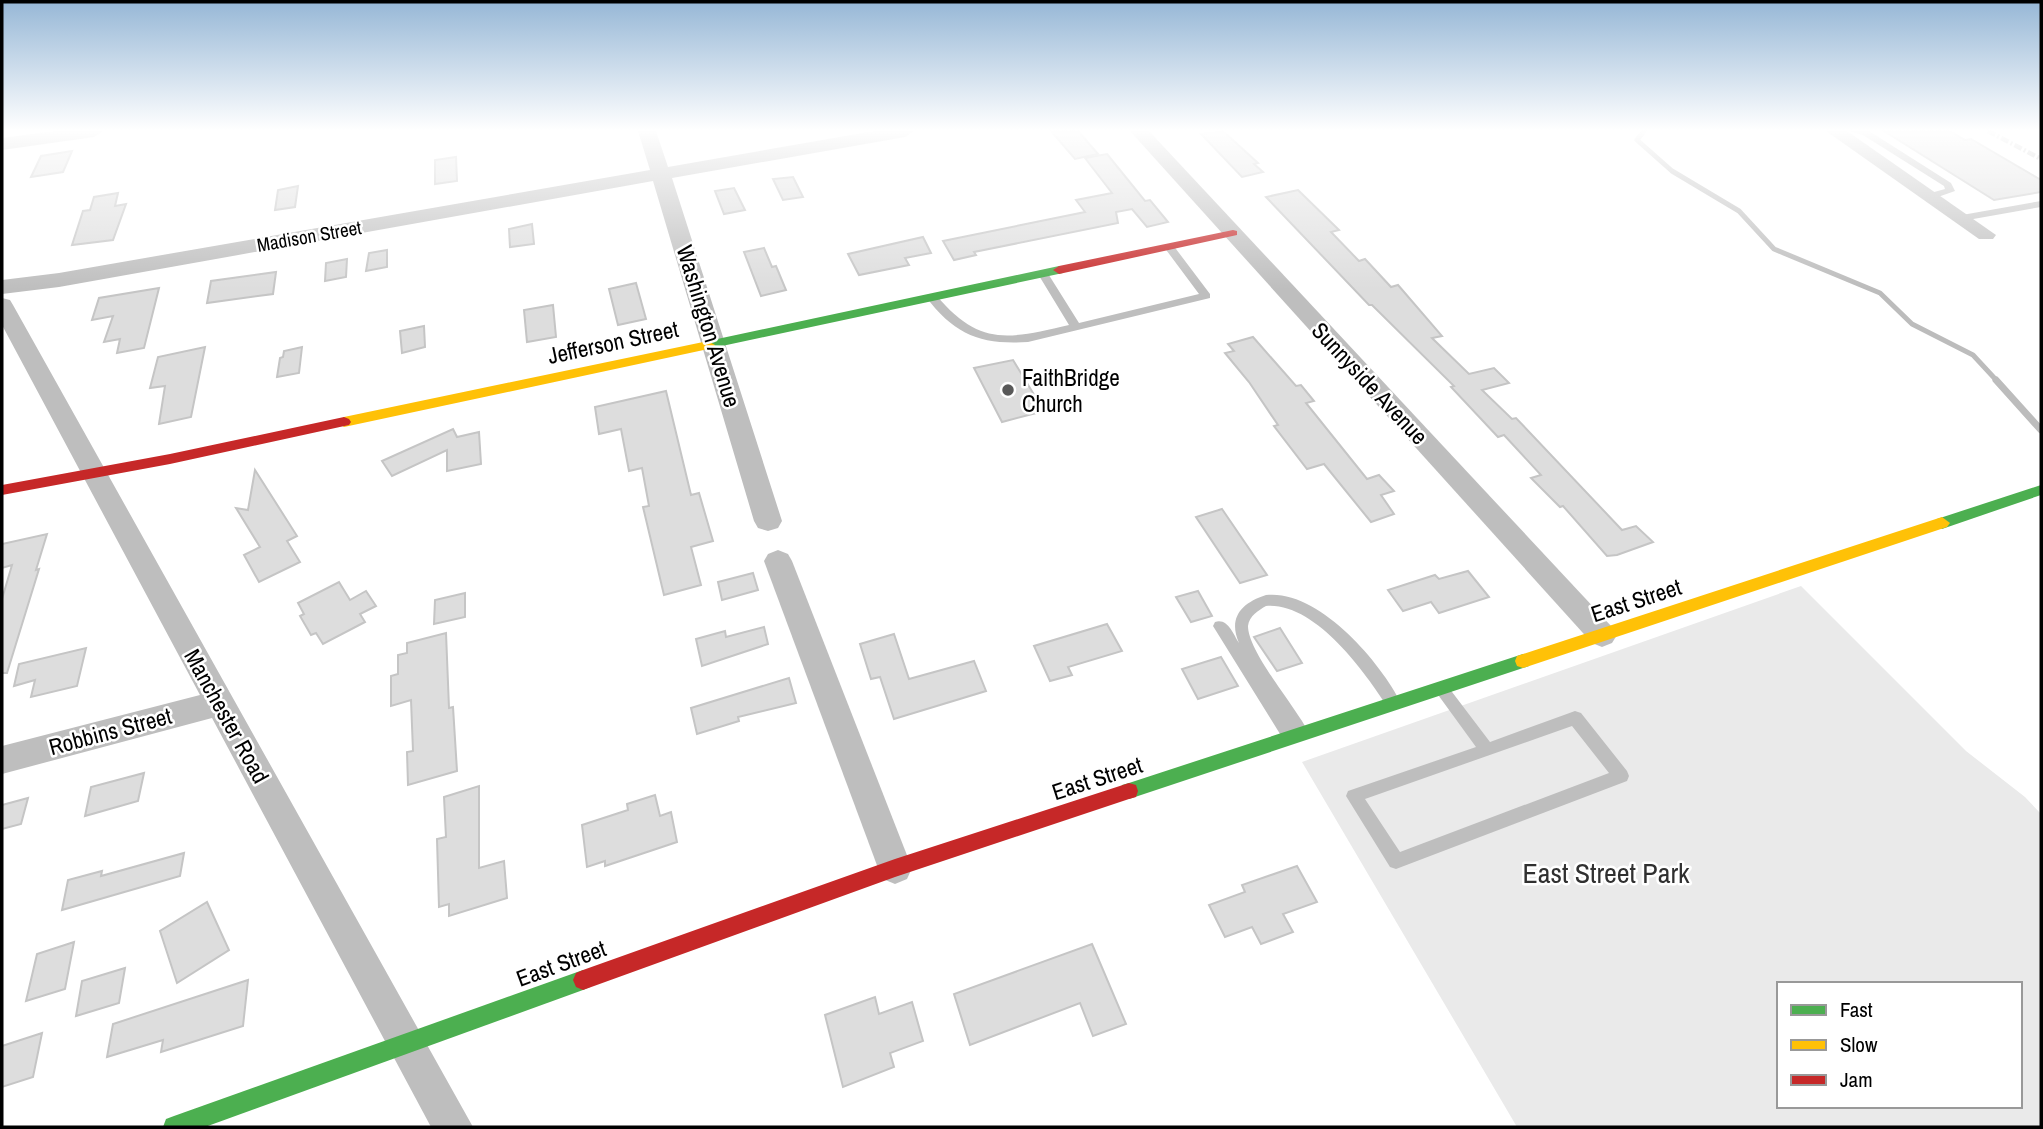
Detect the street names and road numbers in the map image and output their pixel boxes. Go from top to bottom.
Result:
street label: Madison Street [255,214,364,258]
street label: Washington Avenue [670,241,748,411]
street label: Jefferson Street [545,313,681,371]
street label: Sunnyside Avenue [1305,315,1435,451]
street label: East Street [1587,571,1685,629]
street label: Manchester Road [177,643,277,789]
street label: Robbins Street [45,700,175,762]
street label: East Street [1048,749,1146,807]
street label: East Street [512,932,610,994]

